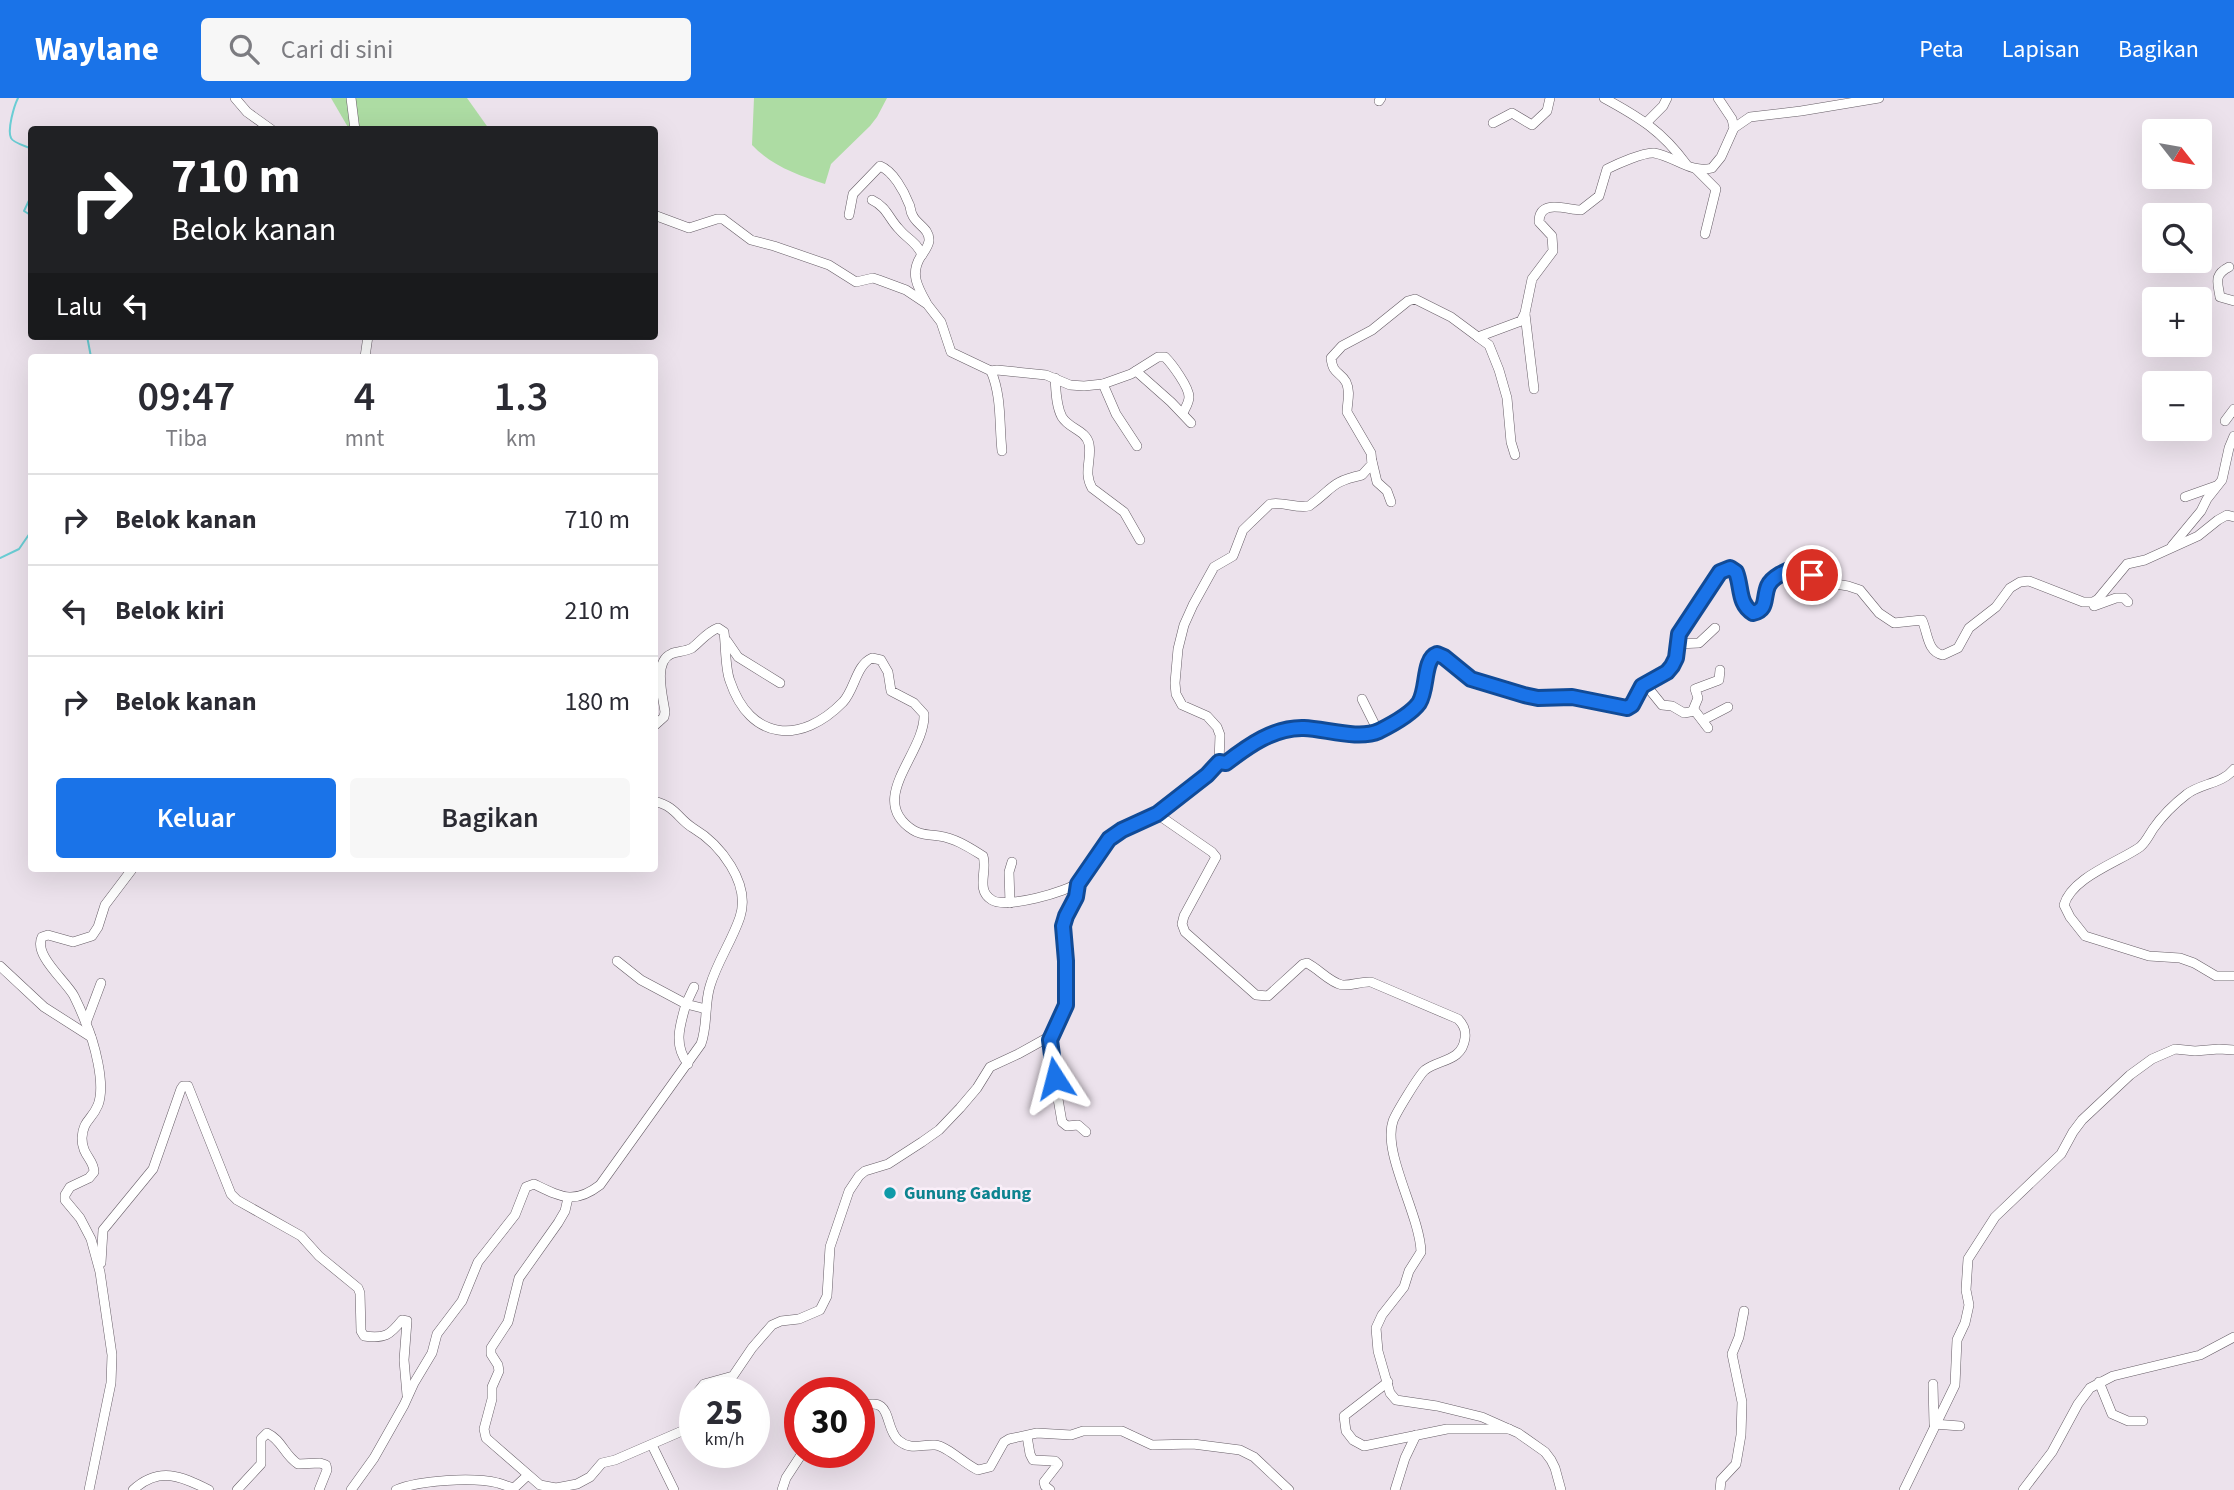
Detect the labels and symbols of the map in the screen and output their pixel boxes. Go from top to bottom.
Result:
north arrow [2142,119,2212,189]
pin [1782,545,1842,605]
position arrow [1018,1041,1092,1115]
place label: Gunung Gadung [904,1181,1032,1206]
marker: Gunung Gadung [882,1185,898,1201]
speed limit sign: 30 [784,1377,875,1468]

